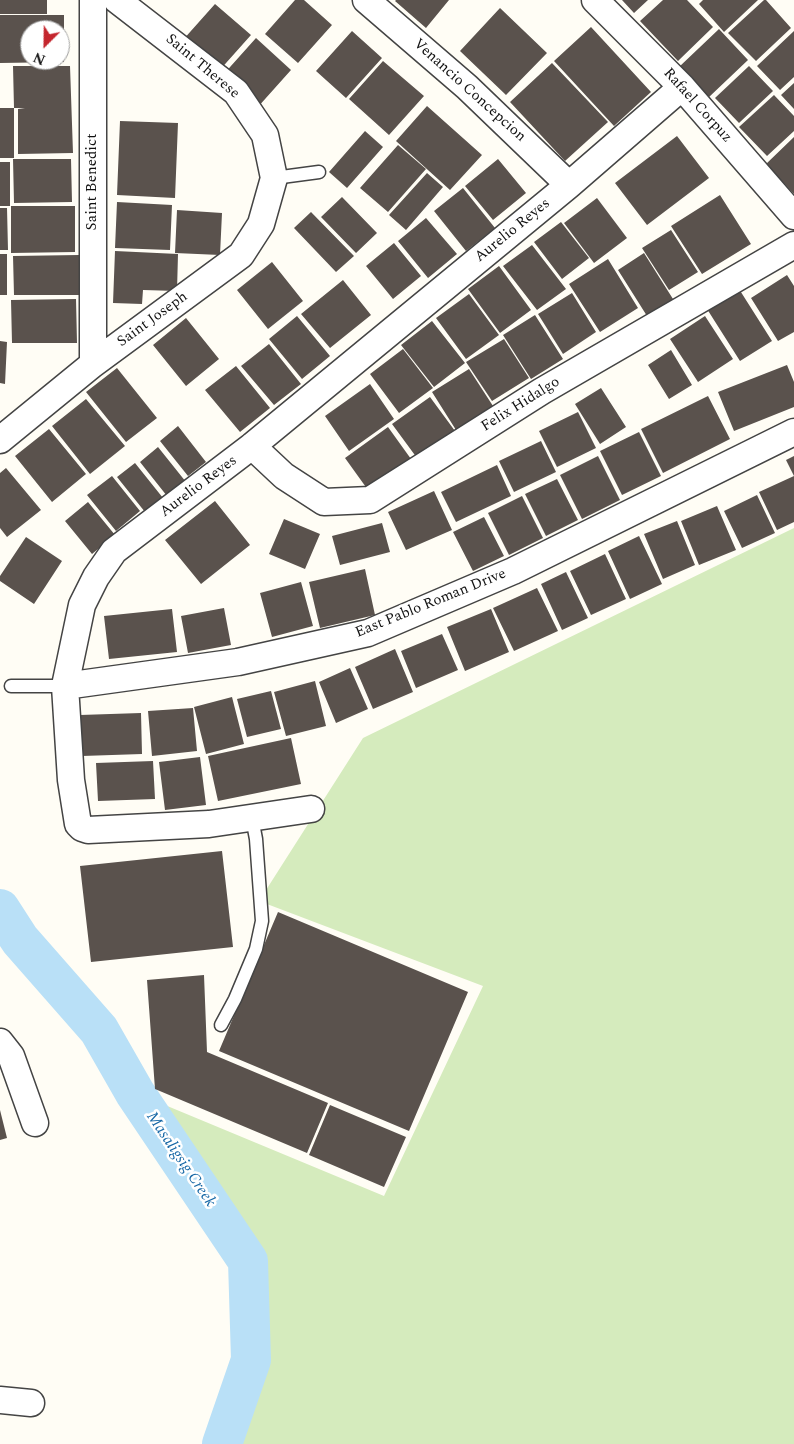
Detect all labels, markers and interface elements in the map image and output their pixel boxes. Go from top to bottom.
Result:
north arrow [20,20,70,70]
street label: Saint Therese [161,31,243,103]
street label: Venancio Concepcion [409,36,529,146]
text: N [30,46,49,70]
street label: Rafael Corpuz [659,65,735,147]
street label: Saint Benedict [84,134,102,230]
street label: Aurelio Reyes [472,195,554,267]
street label: Saint Joseph [114,288,192,352]
street label: Felix Hidalgo [478,374,564,436]
street label: Aurelio Reyes [157,452,241,522]
street label: East Pablo Roman Drive [353,565,509,643]
water label: Masaligsig Creek [141,1109,219,1211]

